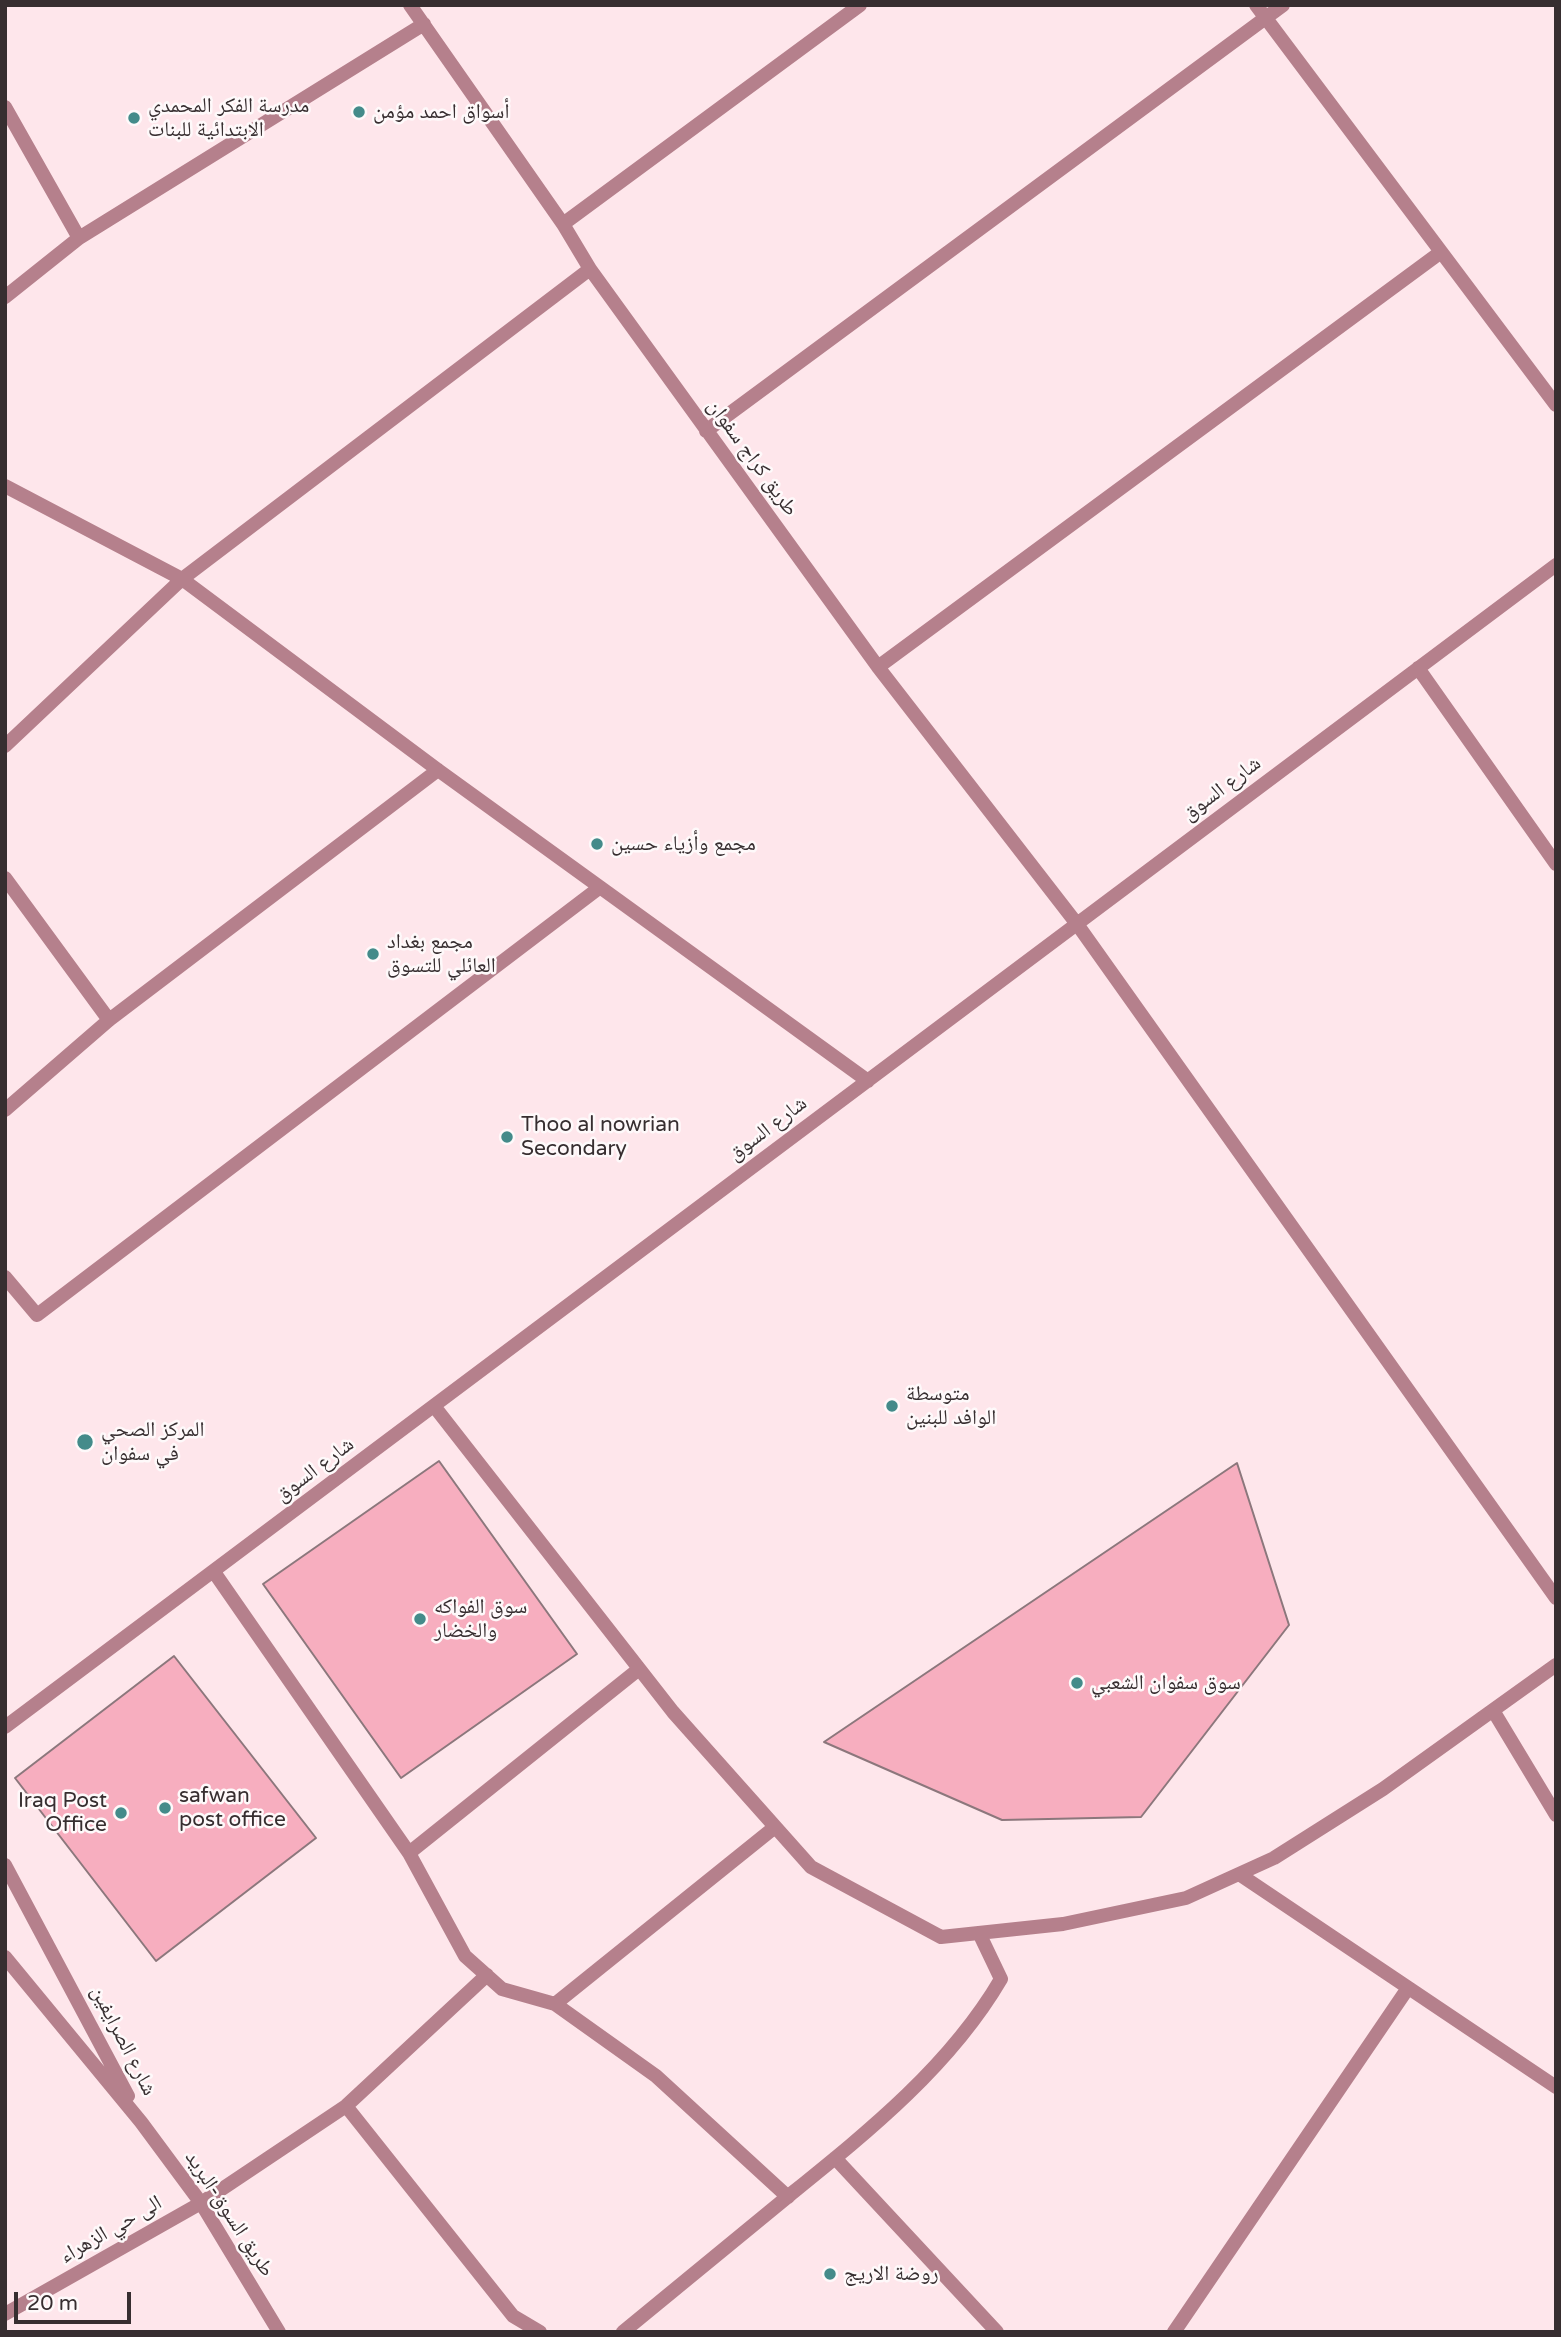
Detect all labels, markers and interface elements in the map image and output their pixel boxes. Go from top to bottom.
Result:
place label: مدرسة الفكر المحمدي الابتدائية للبنات [148,93,309,143]
place label: أسواق احمد مؤمن [373,99,509,125]
marker: أسواق احمد مؤمن [351,104,367,120]
marker: مدرسة الفكر المحمدي الابتدائية للبنات [126,110,142,126]
street label: طريق كراج سفوان [701,395,803,521]
street label: شارع السوق [1178,751,1266,827]
place label: مجمع وأزياء حسين [611,831,756,857]
marker: مجمع وأزياء حسين [589,836,605,852]
place label: مجمع بغداد العائلي للتسوق [387,929,496,979]
marker: مجمع بغداد العائلي للتسوق [365,946,381,962]
street label: شارع السوق [724,1091,812,1167]
place label: Thoo al nowrian Secondary [521,1112,680,1162]
marker: Thoo al nowrian Secondary [499,1129,515,1145]
place label: متوسطة الوافد للبنين [906,1381,996,1431]
marker: متوسطة الوافد للبنين [884,1398,900,1414]
place label: المركز الصحي في سفوان [101,1417,204,1467]
marker: المركز الصحي في سفوان [75,1432,95,1452]
street label: شارع السوق [271,1432,359,1508]
place label: سوق الفواكه والخضار [434,1594,527,1644]
marker: سوق الفواكه والخضار [412,1611,428,1627]
place label: سوق سفوان الشعبي [1091,1670,1241,1696]
marker: سوق سفوان الشعبي [1069,1675,1085,1691]
place label: safwan post office [179,1783,286,1833]
place label: Iraq Post Office [18,1788,107,1838]
marker: safwan post office [157,1800,173,1816]
marker: Iraq Post Office [113,1805,129,1821]
street label: شارع الصرايفين [85,1982,161,2100]
street label: طريق السوق-البريد [179,2146,279,2282]
street label: الى حي الزهراء [55,2191,167,2269]
place label: روضة الاريج [844,2261,939,2287]
marker: روضة الاريج [822,2266,838,2282]
scale bar [18,2278,135,2322]
text: 20 m [27,2291,78,2316]

